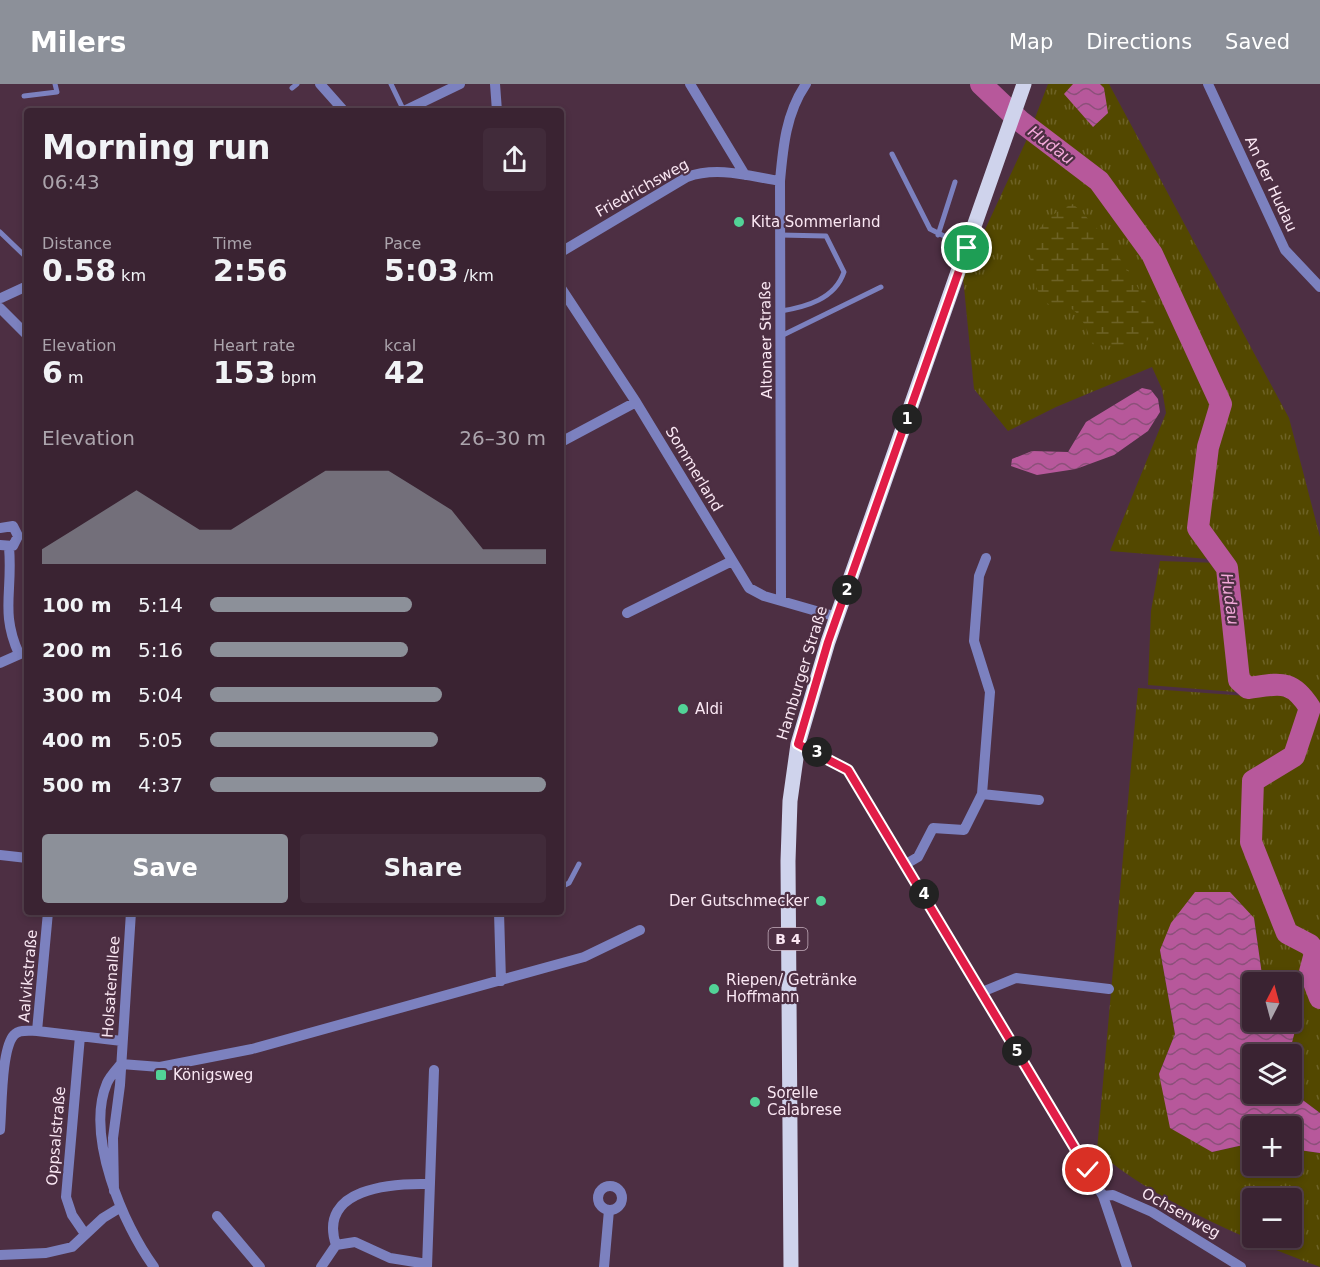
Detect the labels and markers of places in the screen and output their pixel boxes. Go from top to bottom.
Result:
place label: Kita Sommerland [751,213,881,231]
marker: Kita Sommerland [732,215,746,229]
pin [941,222,992,273]
pin: 1 [892,404,922,434]
pin: 2 [832,575,862,605]
place label: Aldi [695,700,723,718]
marker: Aldi [676,702,690,716]
pin: 3 [802,737,832,767]
pin: 4 [909,879,939,909]
place label: Der Gutschmecker [669,892,810,910]
marker: Der Gutschmecker [814,894,828,908]
place label: Riepen/ Getränke Hoffmann [726,971,857,1006]
marker: Riepen/ Getränke Hoffmann [707,982,721,996]
pin: 5 [1002,1036,1032,1066]
place label: Königsweg [173,1066,253,1084]
marker: Königsweg [154,1068,168,1082]
place label: Sorelle Calabrese [767,1084,842,1119]
marker: Sorelle Calabrese [748,1095,762,1109]
pin [1062,1144,1113,1195]

